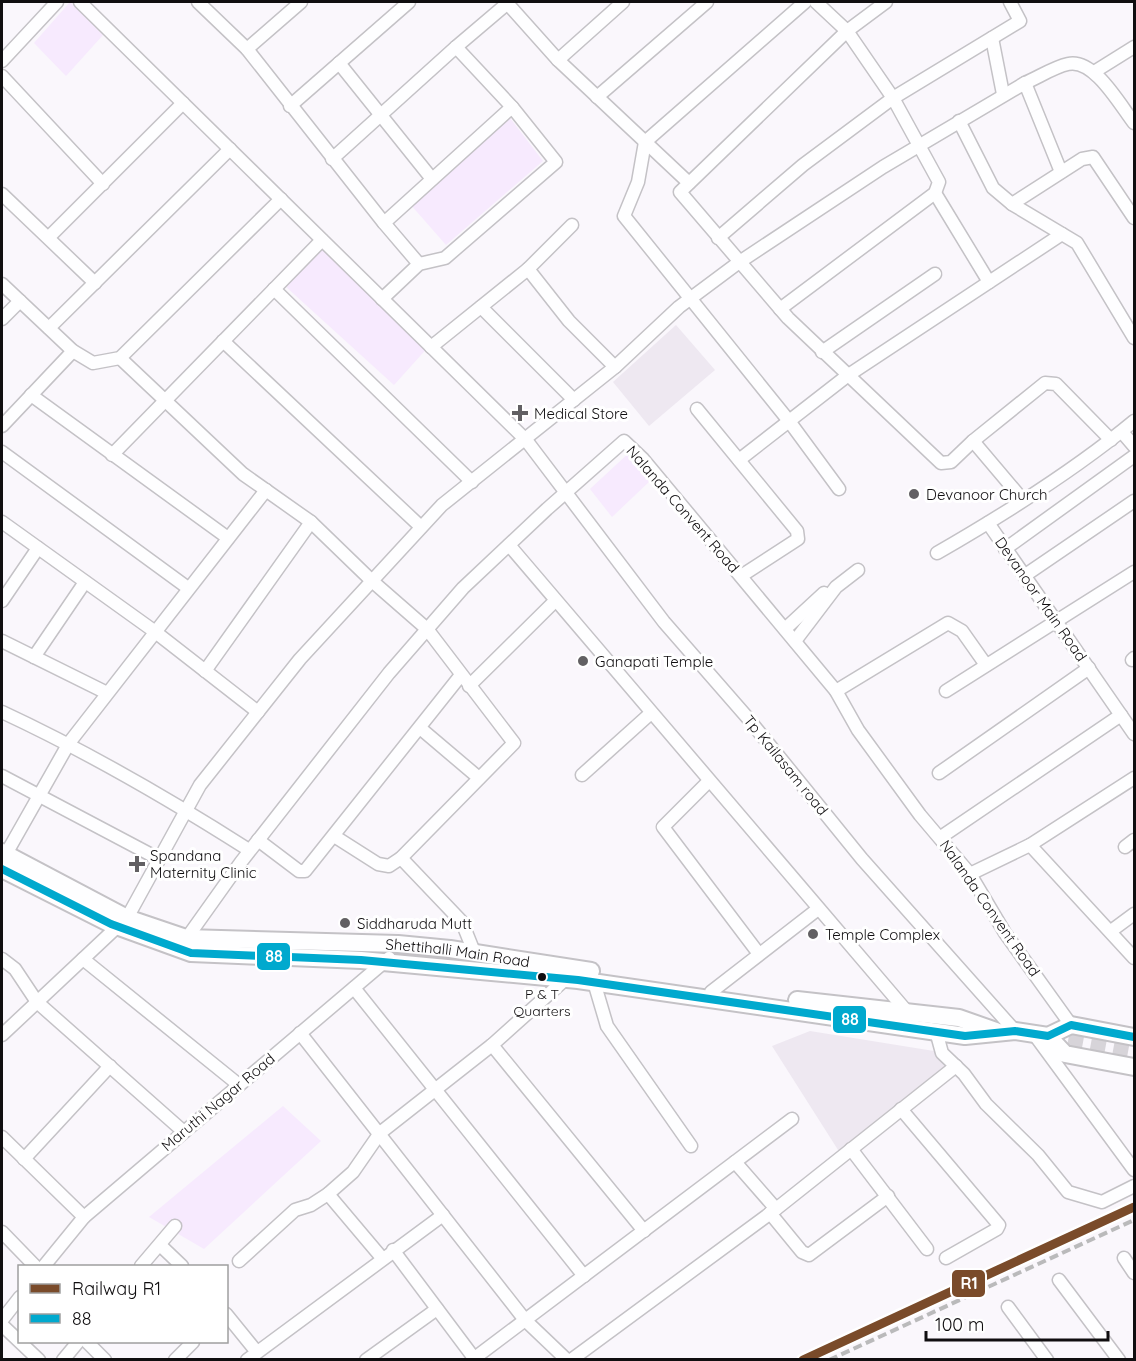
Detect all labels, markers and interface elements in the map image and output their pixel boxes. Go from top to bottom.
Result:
marker: Medical Store [511,404,529,422]
place label: Medical Store [534,404,628,423]
street label: Nalanda Convent Road [623,442,743,576]
place label: Devanoor Church [926,485,1048,504]
marker: Devanoor Church [907,487,921,501]
street label: Devanoor Main Road [991,533,1091,665]
place label: Ganapati Temple [595,652,713,671]
marker: Ganapati Temple [576,654,590,668]
street label: Tp Kailasam road [740,711,832,819]
street label: Nalanda Convent Road [936,836,1044,980]
place label: Spandana Maternity Clinic [150,846,257,882]
marker: Spandana Maternity Clinic [128,855,146,873]
place label: Siddharuda Mutt [357,914,472,933]
marker: Siddharuda Mutt [338,916,352,930]
place label: Temple Complex [825,925,940,944]
marker: Temple Complex [806,927,820,941]
street label: Shettihalli Main Road [385,934,531,971]
line badge: 88 [256,942,291,971]
text: 88 [265,946,283,966]
marker: P & T Quarters [536,971,548,983]
place label: P & T Quarters [513,985,571,1020]
line badge: 88 [832,1005,867,1034]
text: 88 [841,1009,859,1029]
street label: Maruthi Nagar Road [157,1049,279,1155]
legend [18,1265,228,1343]
line badge: R1 [951,1269,986,1298]
text: R1 [960,1273,978,1293]
text: Railway R1 [72,1277,161,1300]
scale bar [926,1304,1108,1342]
text: 88 [72,1307,91,1330]
text: 100 m [935,1313,984,1336]

